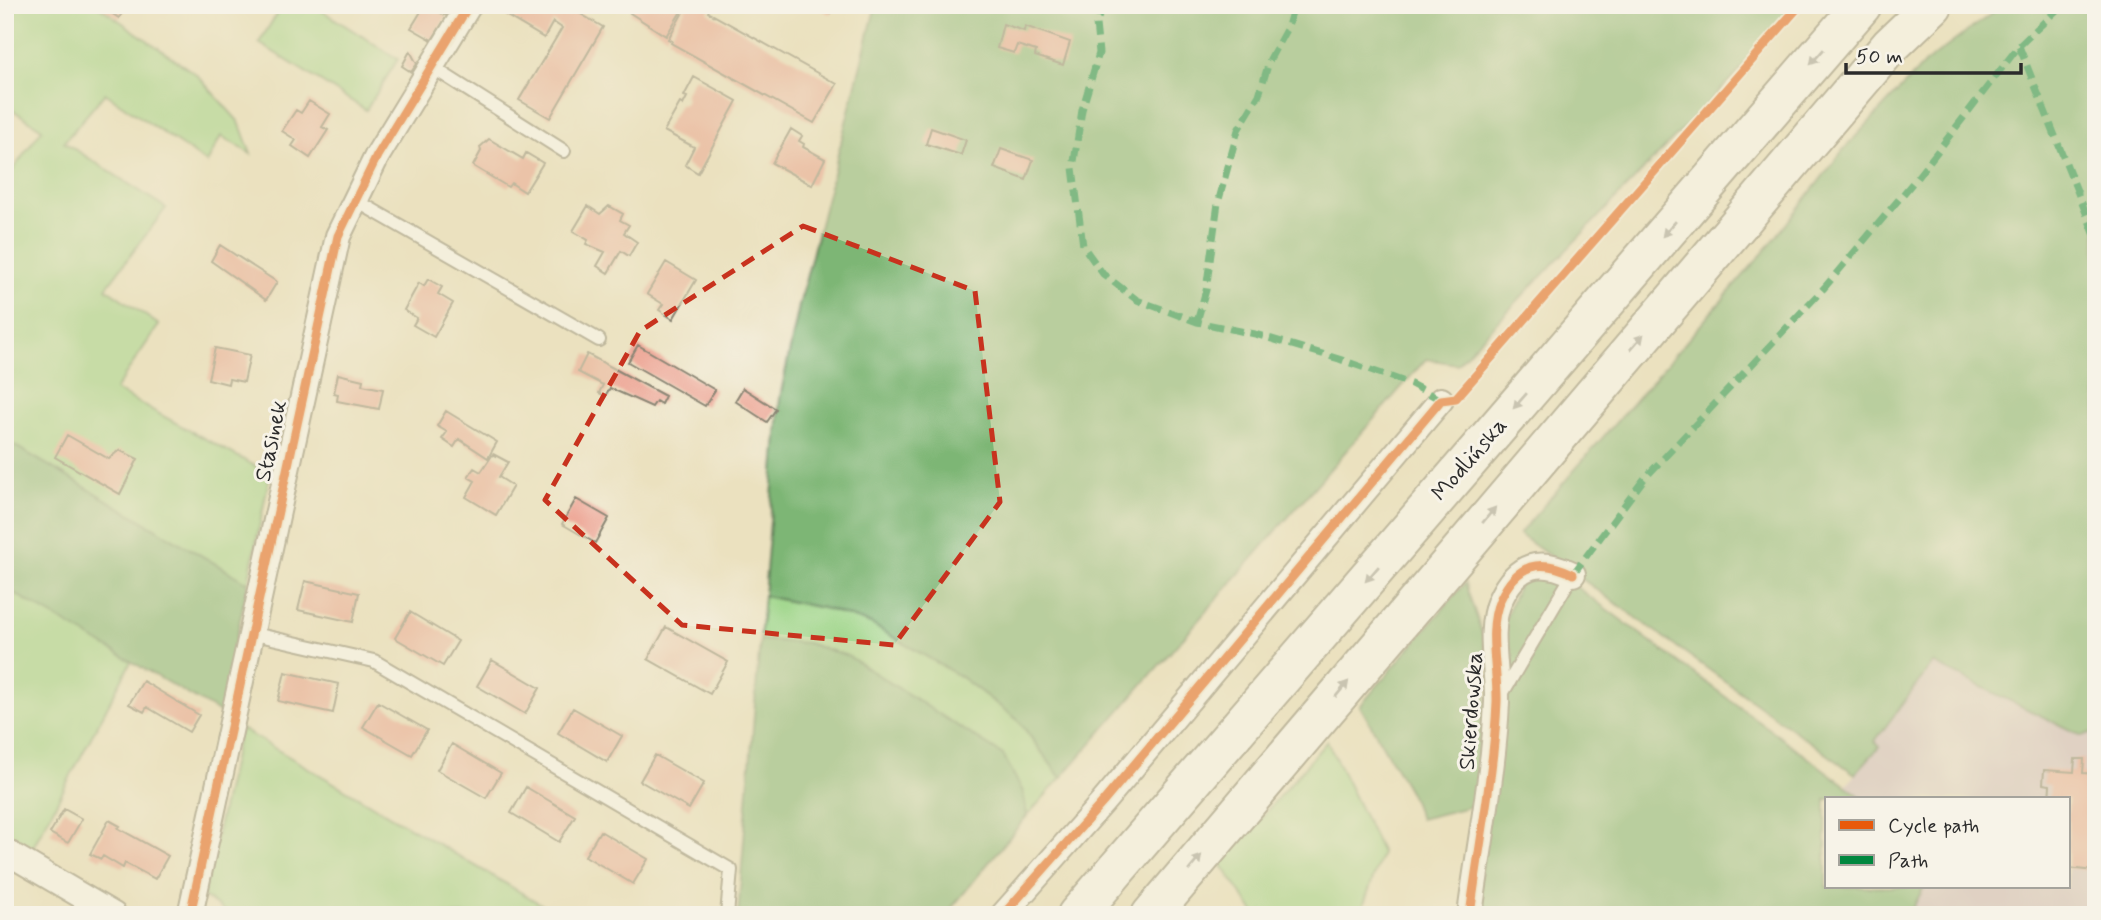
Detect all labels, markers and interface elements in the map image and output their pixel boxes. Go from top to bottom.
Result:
scale bar [1846,32,2021,76]
text: 50 m [1856,43,1903,71]
one-way arrow [1809,48,1825,66]
one-way arrow [1661,220,1677,238]
one-way arrow [1629,334,1644,351]
one-way arrow [1513,393,1528,410]
street label: Stasinek [249,397,295,484]
street label: Modlińska [1425,412,1515,508]
one-way arrow [1481,507,1496,524]
one-way arrow [1365,565,1380,582]
street label: Skierdowska [1453,651,1491,771]
one-way arrow [1334,680,1350,698]
legend [1825,797,2070,888]
text: Cycle path [1888,812,1979,840]
text: Path [1888,847,1928,875]
one-way arrow [1187,854,1202,871]

